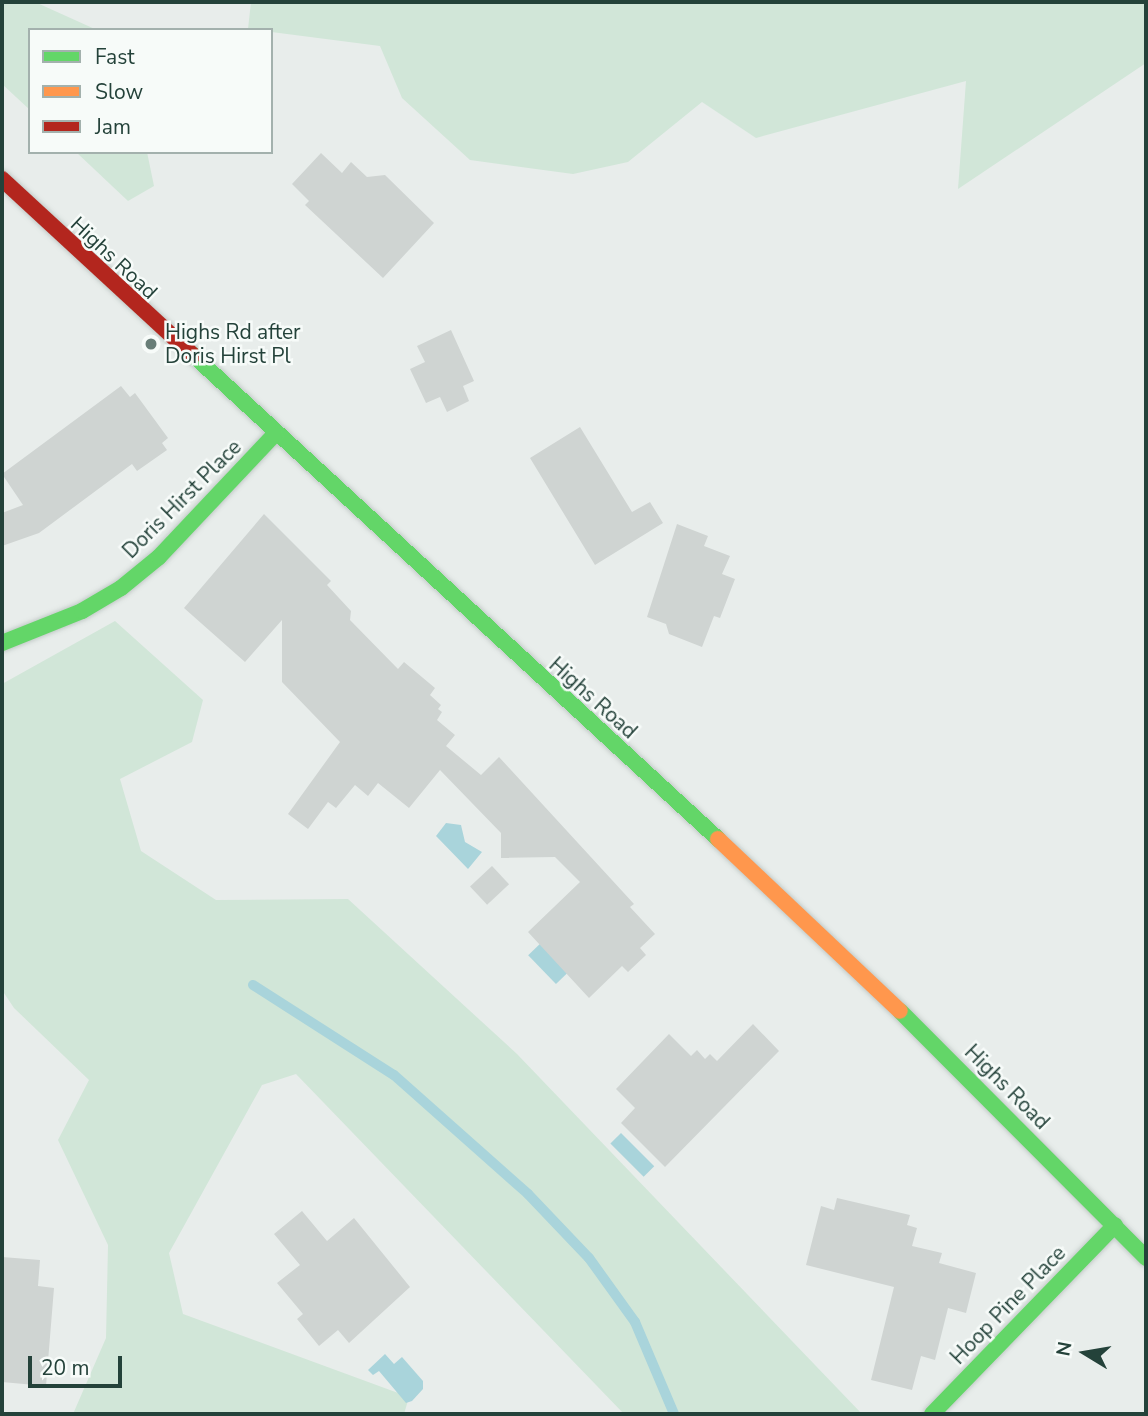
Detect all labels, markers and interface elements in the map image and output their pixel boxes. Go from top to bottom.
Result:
legend [28,28,273,154]
text: Fast [95,43,135,71]
text: Slow [95,78,143,106]
text: Jam [95,113,131,141]
street label: Highs Road [65,211,163,305]
place label: Highs Rd after Doris Hirst Pl [165,319,301,369]
marker: Highs Rd after Doris Hirst Pl [143,336,159,352]
street label: Doris Hirst Place [117,434,247,564]
street label: Highs Road [544,652,642,744]
street label: Highs Road [959,1039,1055,1135]
street label: Hoop Pine Place [945,1241,1071,1369]
north arrow [1050,1318,1120,1388]
text: N [1050,1340,1079,1358]
scale bar [32,1342,126,1386]
text: 20 m [41,1354,90,1382]

